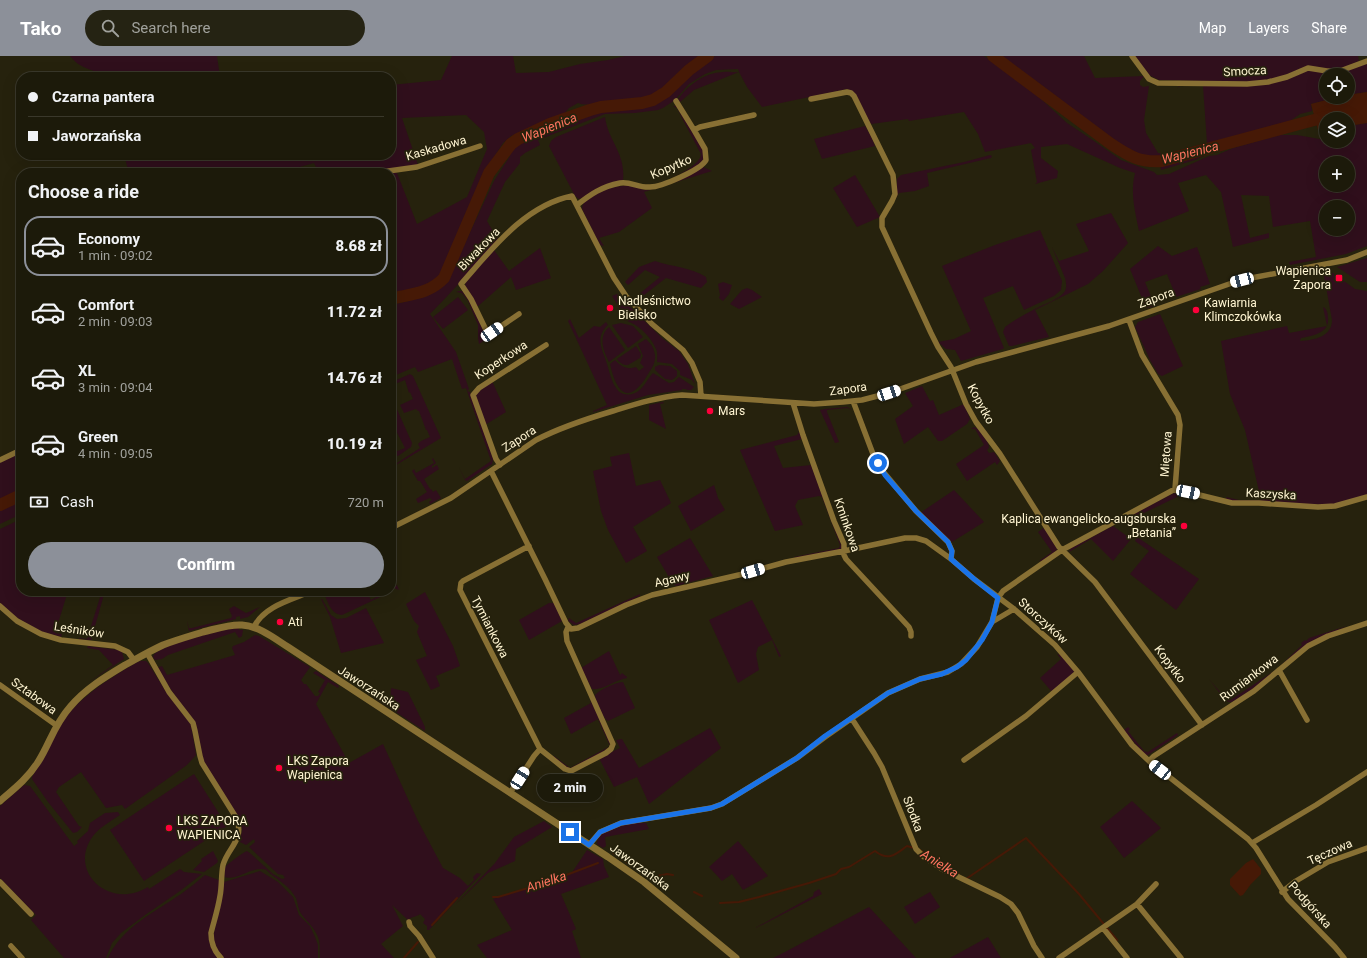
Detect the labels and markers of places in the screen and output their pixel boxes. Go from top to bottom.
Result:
place label: Wapienica Zapora [1276,264,1331,292]
marker: Wapienica Zapora [1334,273,1344,283]
place label: Nadleśnictwo Bielsko [618,294,691,322]
place label: Kawiarnia Klimczokówka [1204,296,1281,324]
marker: Nadleśnictwo Bielsko [605,303,615,313]
marker: Kawiarnia Klimczokówka [1191,305,1201,315]
place label: Mars [718,404,745,418]
marker: Mars [705,406,715,416]
place label: Kaplica ewangelicko-augsburska „Betania” [1001,512,1176,540]
marker: Kaplica ewangelicko-augsburska „Betania” [1179,521,1189,531]
place label: Ati [288,615,303,629]
marker: Ati [275,617,285,627]
place label: LKS Zapora Wapienica [287,754,349,782]
marker: LKS Zapora Wapienica [274,763,284,773]
place label: LKS ZAPORA WAPIENICA [177,814,247,842]
marker: LKS ZAPORA WAPIENICA [164,823,174,833]

